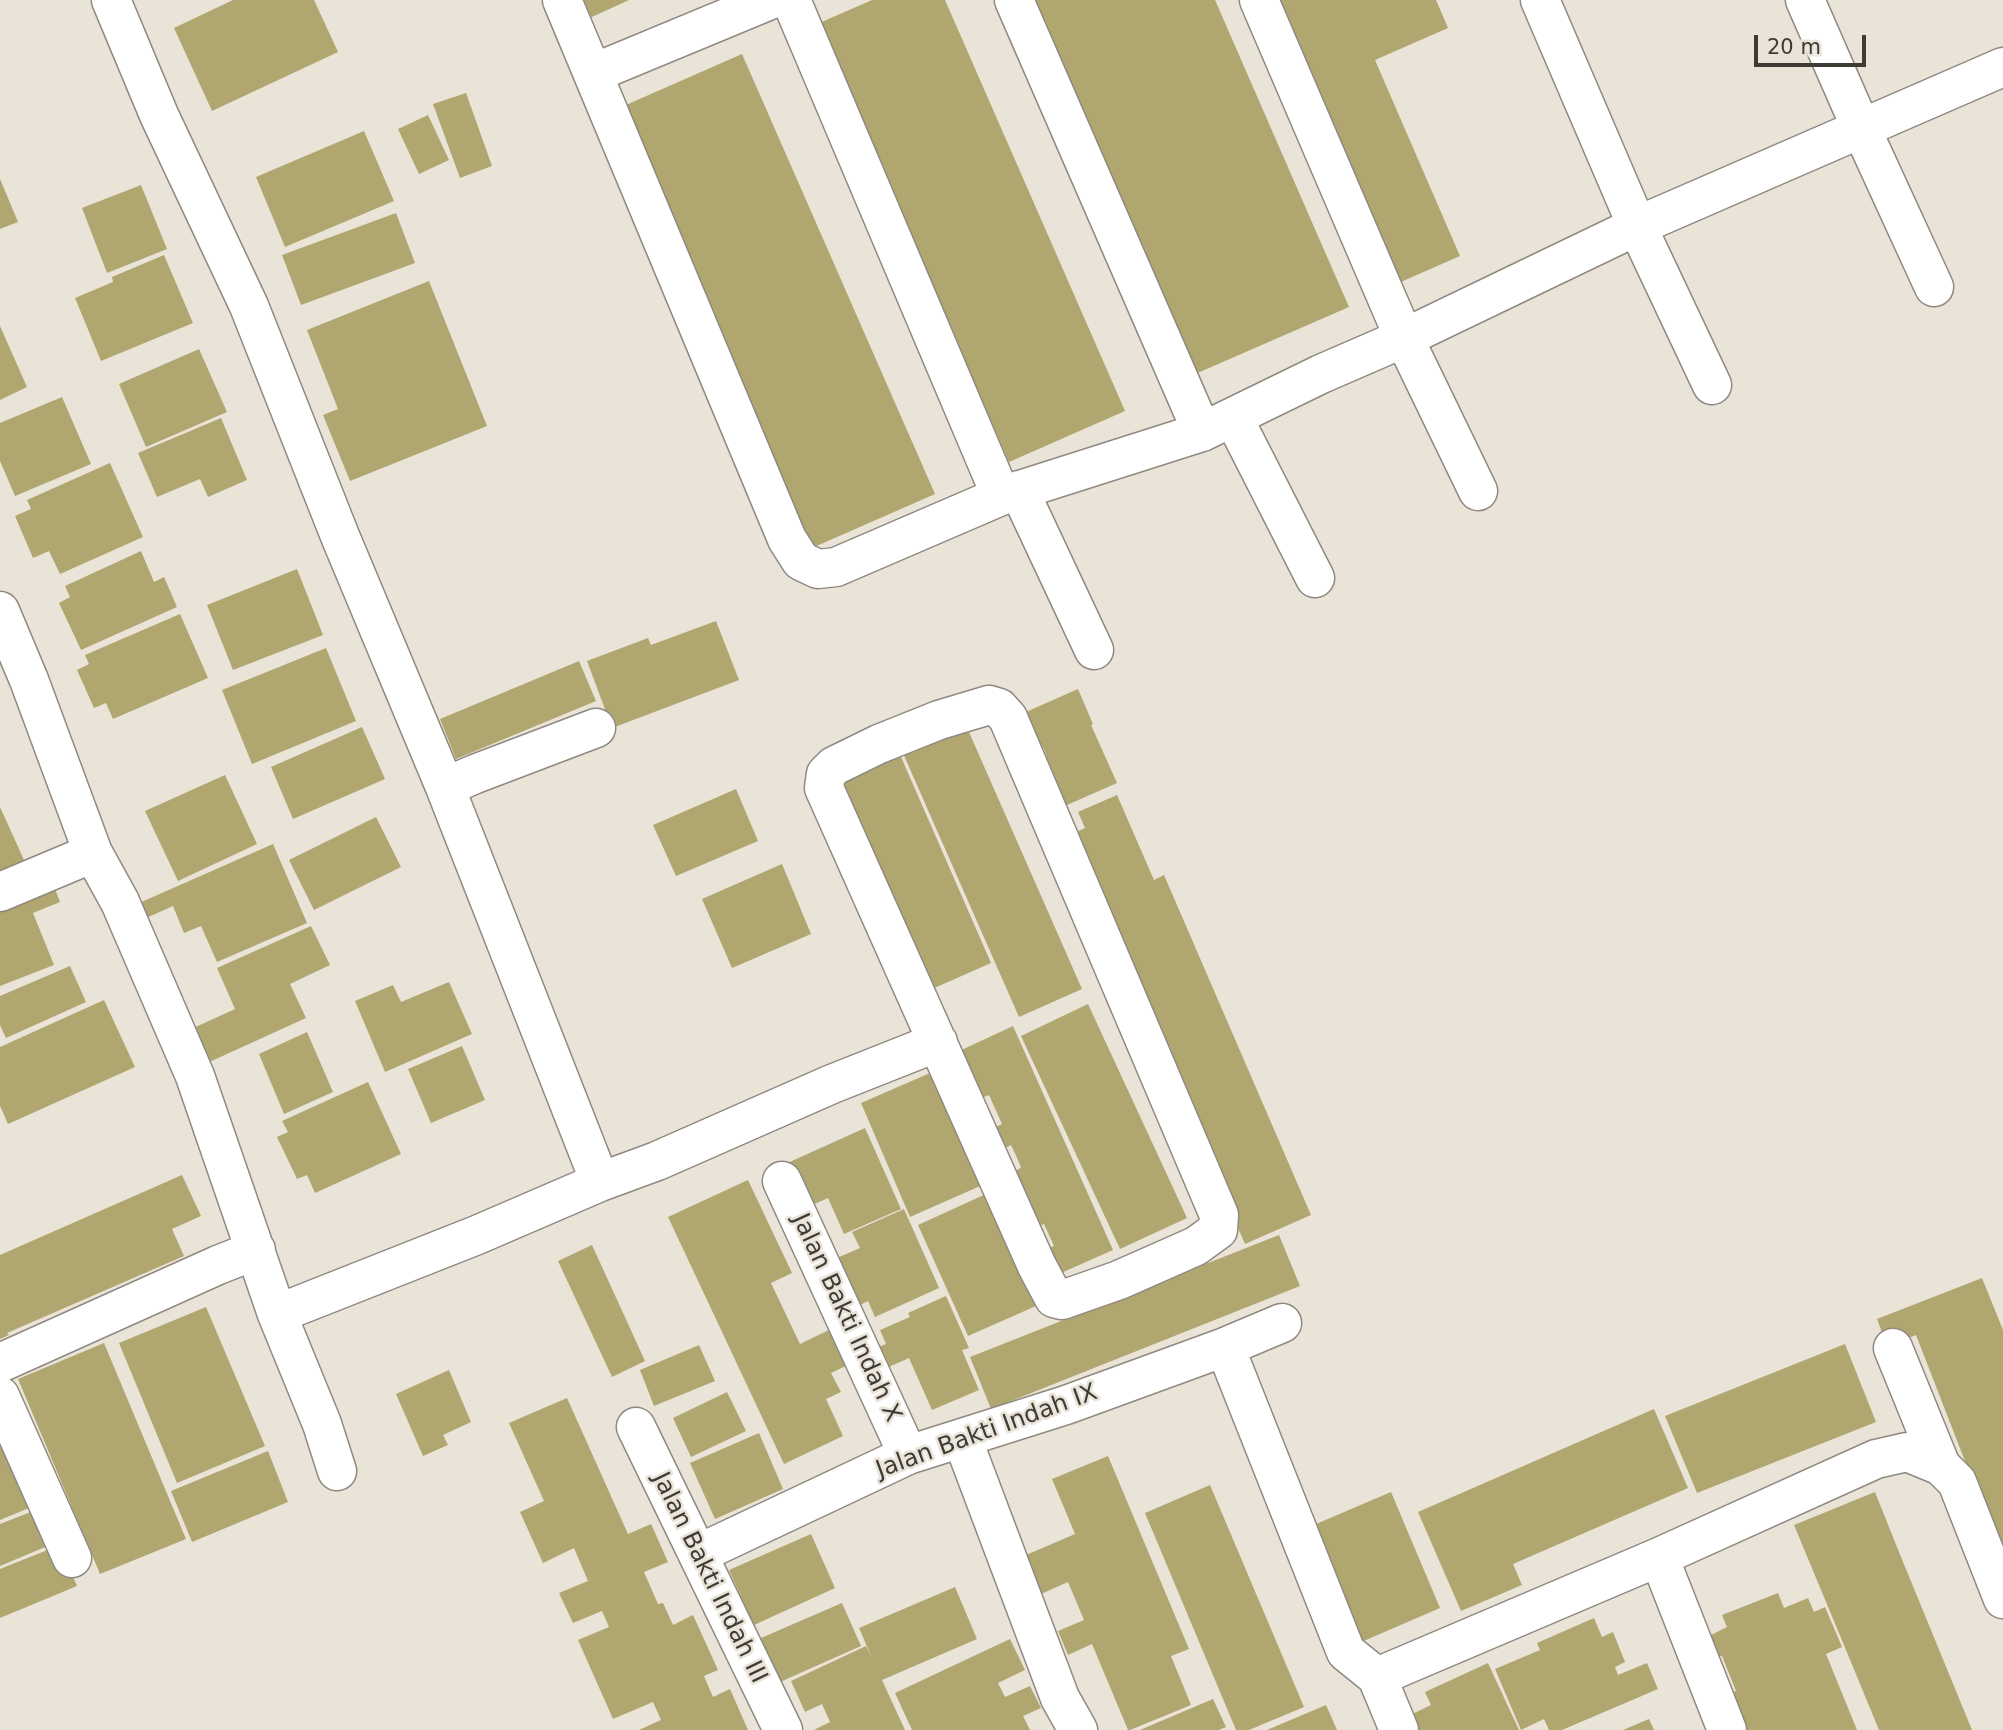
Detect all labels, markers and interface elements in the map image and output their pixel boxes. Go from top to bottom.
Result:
scale bar [1758,21,1870,65]
text: 20 m [1767,35,1821,59]
street label: Jalan Bakti Indah X [785,1209,907,1427]
street label: Jalan Bakti Indah IX [872,1379,1102,1485]
street label: Jalan Bakti Indah III [645,1468,773,1688]

